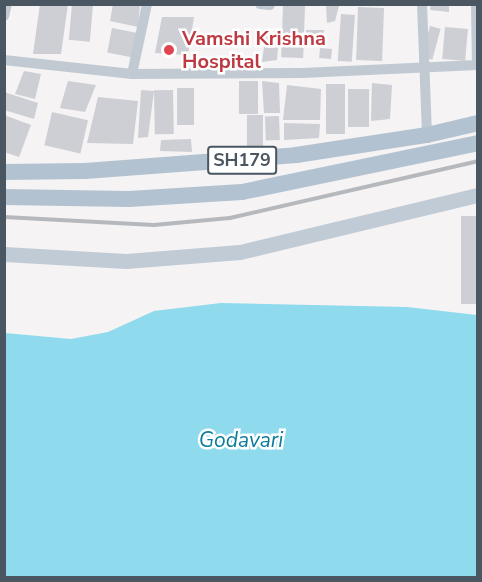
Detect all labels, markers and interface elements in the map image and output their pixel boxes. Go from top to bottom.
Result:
place label: Vamshi Krishna Hospital [182,27,326,74]
marker: Vamshi Krishna Hospital [160,41,178,59]
road number: SH179 [206,145,278,175]
water label: Godavari [199,427,283,453]

